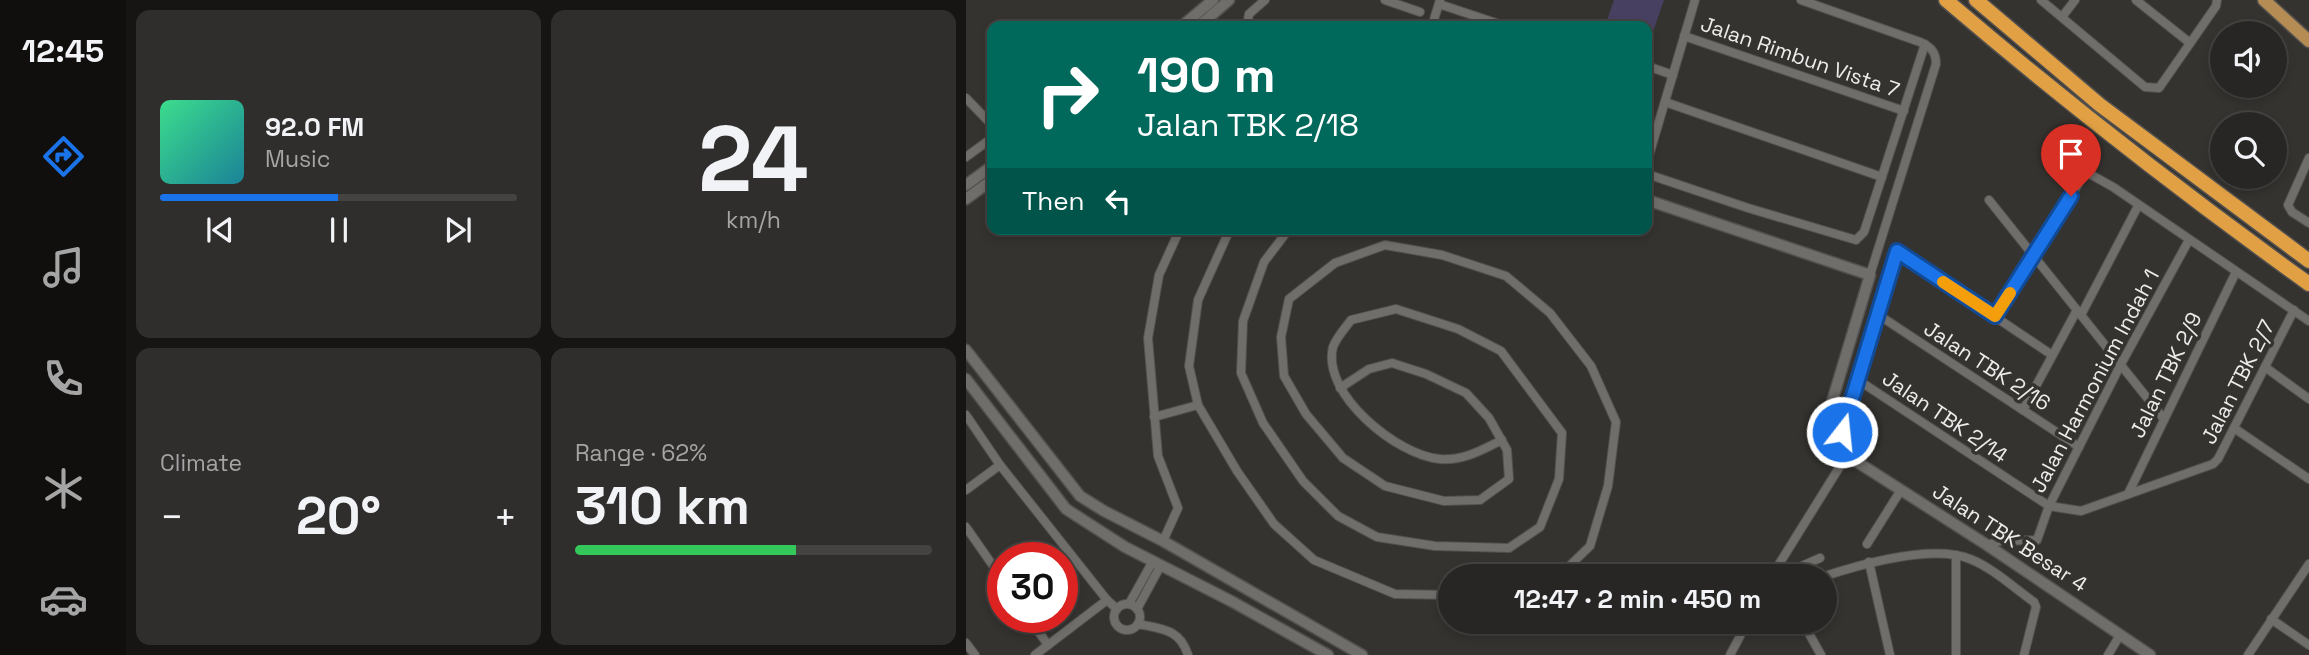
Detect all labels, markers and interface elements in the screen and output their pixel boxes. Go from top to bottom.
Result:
street label: Jalan Rimbun Vista 7 [1697,10,1903,103]
map controls [2210,21,2287,189]
button: sound [2210,21,2287,98]
text: 12:45 [22,31,104,71]
text: 190 m [1137,44,1275,106]
icon: right [1022,49,1113,140]
text: 24 [698,101,809,218]
text: Jalan TBK 2/18 [1137,105,1359,145]
text: 92.0 FM [265,110,364,144]
button: search [2210,112,2287,189]
pin [2041,124,2101,196]
icon: directions [39,132,88,181]
icon: arrive [2052,135,2090,173]
text: Music [265,144,330,174]
icon: left [1099,182,1137,220]
text: Then [1022,184,1085,218]
text: km/h [726,205,781,235]
icon: previous [201,211,239,249]
icon: pause [320,211,358,249]
icon: next [439,211,477,249]
icon: music [39,243,88,292]
street label: Jalan Harmonium Indah 1 [2024,264,2165,497]
street label: Jalan TBK 2/9 [2123,307,2208,442]
street label: Jalan TBK 2/16 [1919,315,2056,417]
street label: Jalan TBK 2/7 [2195,315,2280,448]
icon: phone [39,354,88,403]
street label: Jalan TBK 2/14 [1877,365,2013,469]
position arrow [1805,395,1879,469]
text: Range · 62% [575,438,707,468]
text: Climate [160,448,242,478]
icon: climate [39,464,88,513]
text: 310 km [575,473,750,539]
street label: Jalan TBK Besar 4 [1928,477,2093,598]
text: 20° [296,483,381,549]
text: − [160,493,184,541]
text: + [493,493,517,541]
speed limit sign: 30 [987,542,1078,633]
icon: car [39,575,88,624]
text: 12:47 · 2 min · 450 m [1514,582,1761,616]

